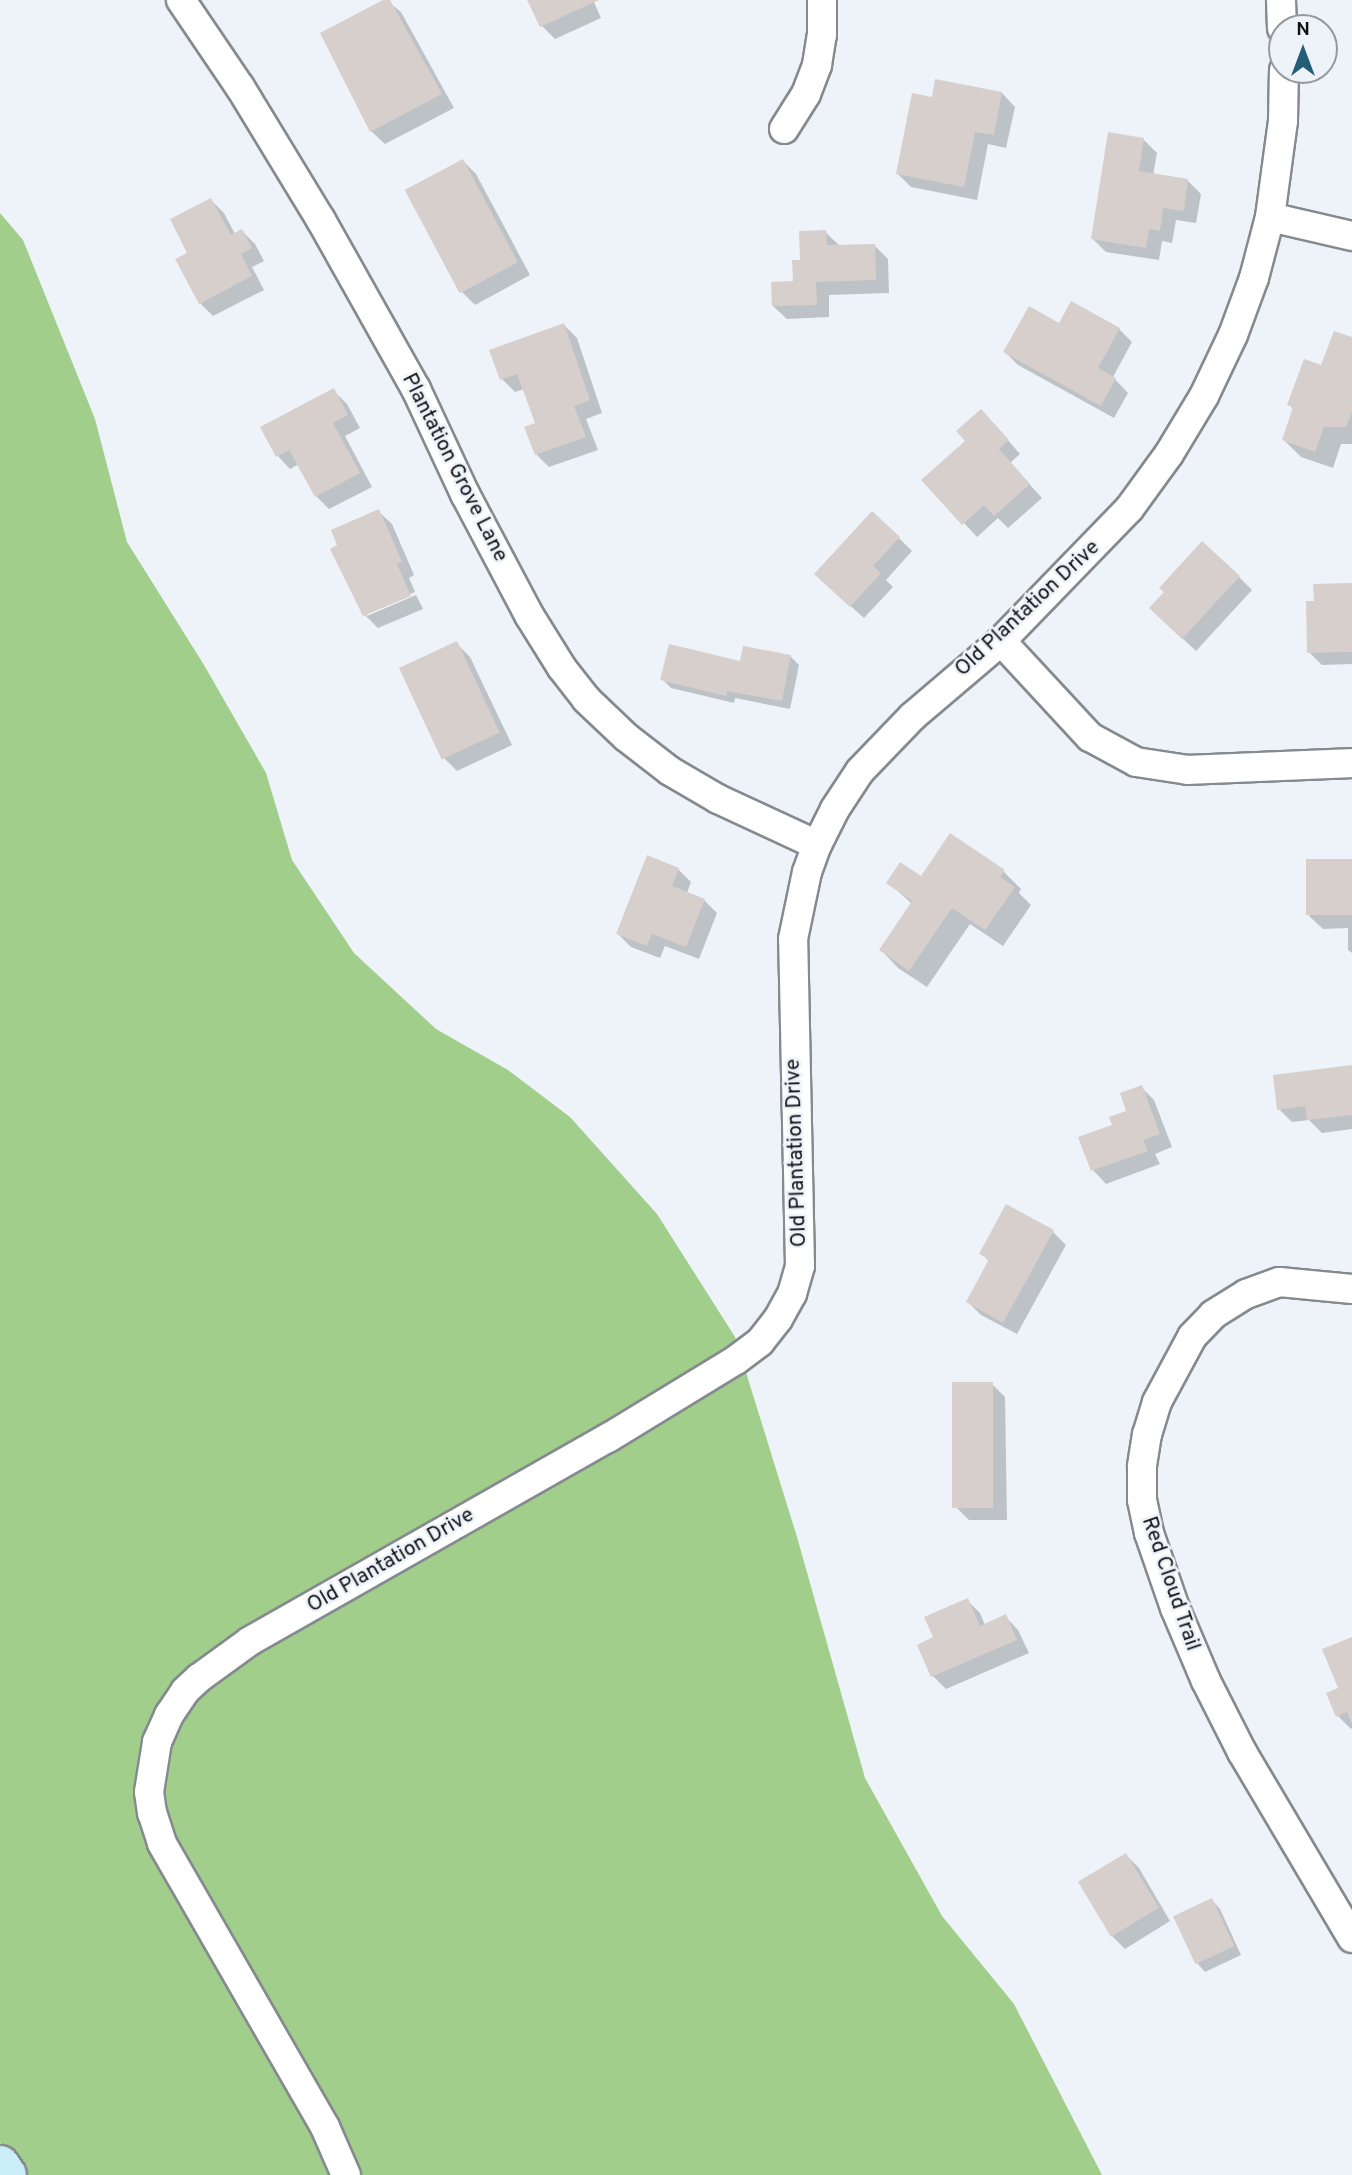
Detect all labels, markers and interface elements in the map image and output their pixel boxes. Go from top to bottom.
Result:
north arrow [1268,14,1338,84]
text: N [1296,18,1310,42]
street label: Plantation Grove Lane [395,369,513,567]
street label: Old Plantation Drive [950,535,1106,683]
street label: Old Plantation Drive [781,1058,813,1248]
street label: Old Plantation Drive [303,1503,479,1619]
street label: Red Cloud Trail [1135,1513,1205,1655]

